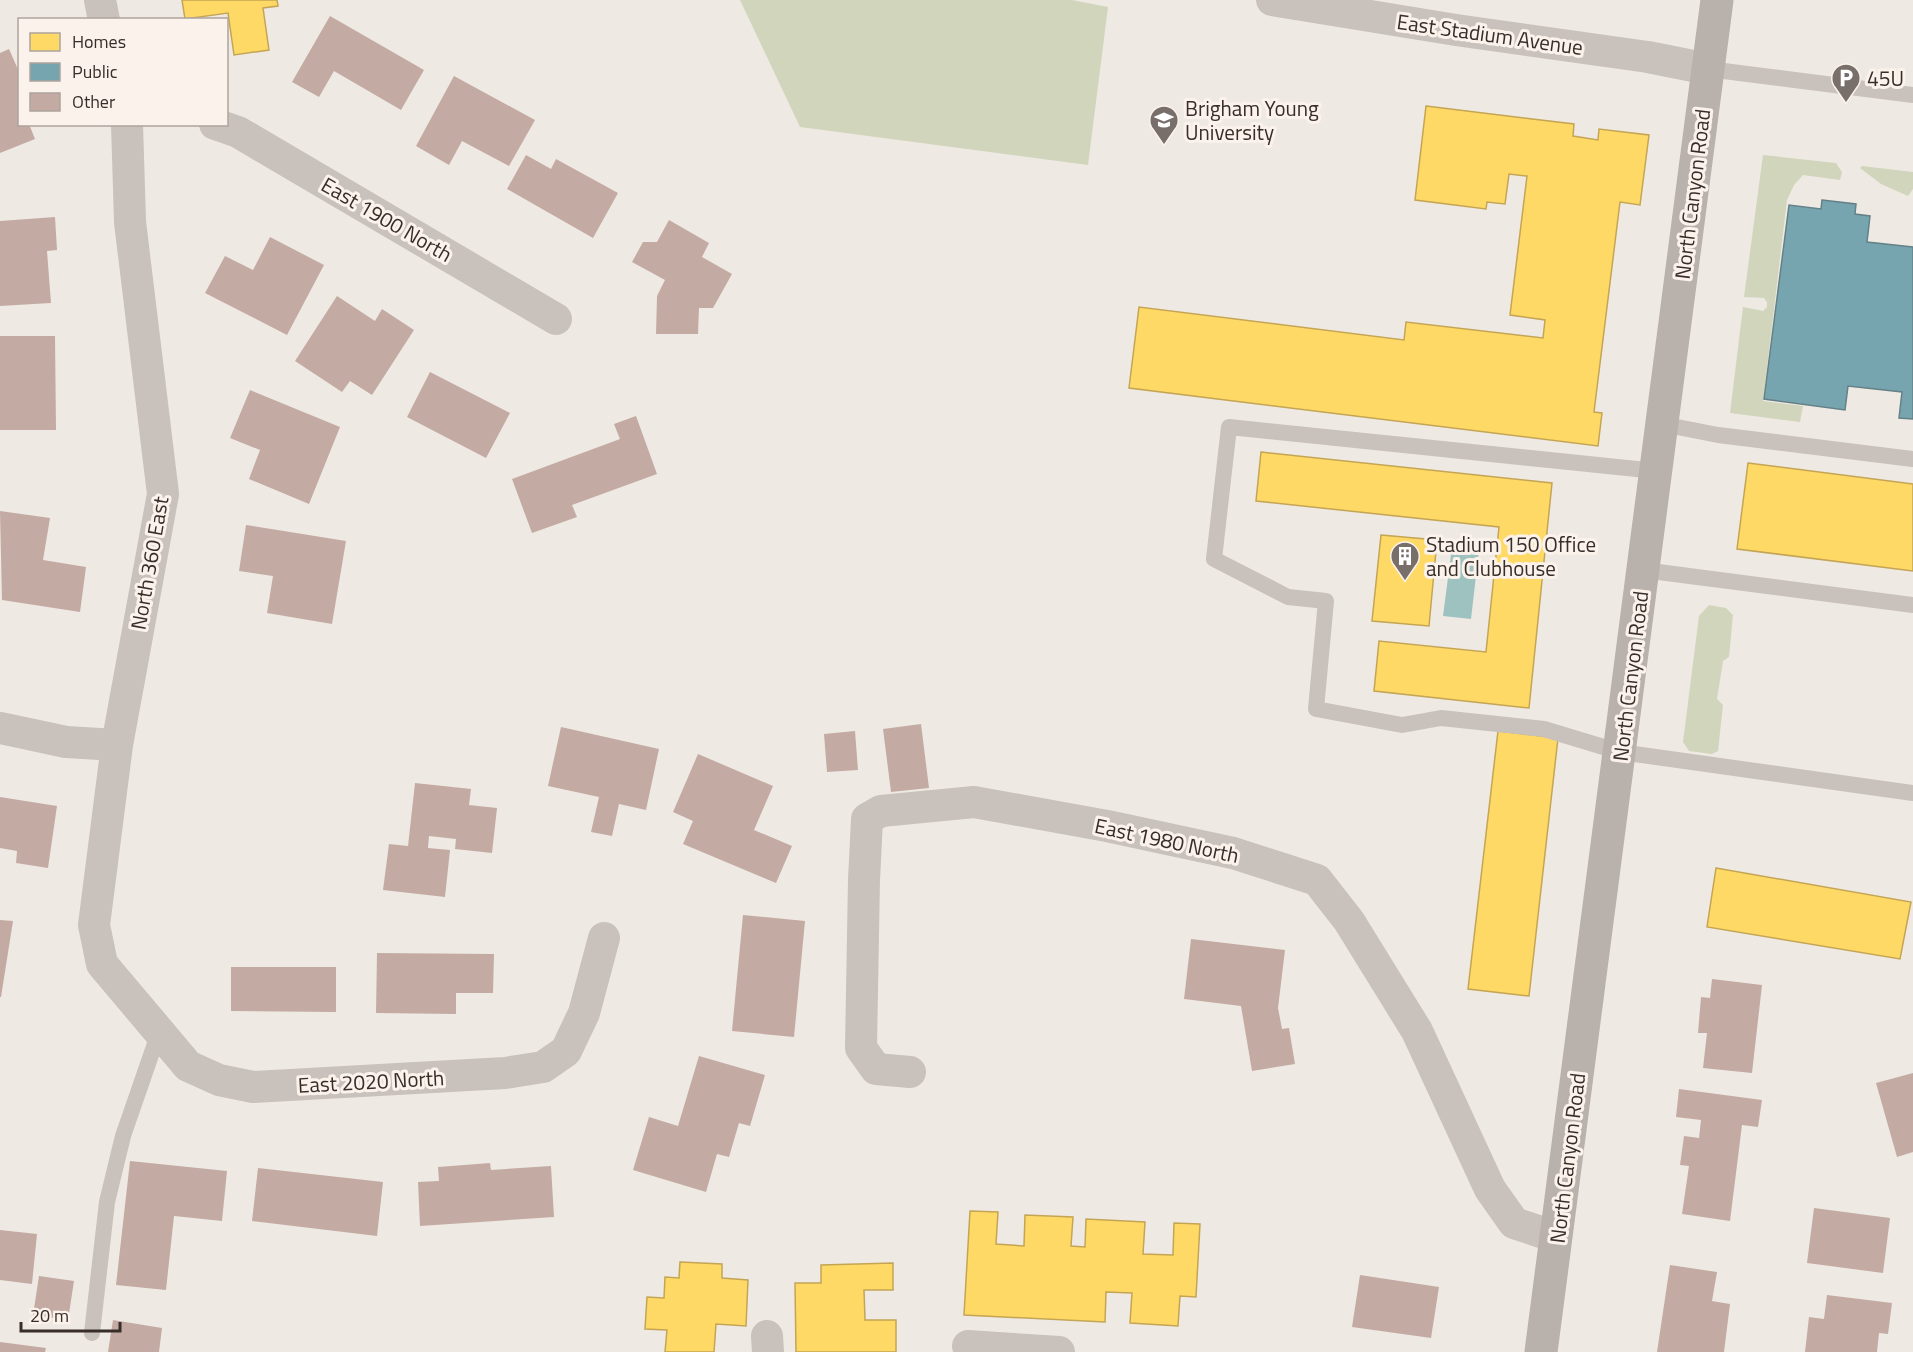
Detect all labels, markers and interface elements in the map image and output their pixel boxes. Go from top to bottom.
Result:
street label: East Stadium Avenue [1395,5,1585,63]
legend [18,18,228,126]
text: Homes [72,28,126,55]
text: Public [72,58,118,85]
parking icon: 45U [1830,62,1862,104]
place label: 45U [1867,62,1904,94]
text: Other [72,88,115,115]
place label: Brigham Young University [1185,92,1319,148]
school or university icon: Brigham Young University [1148,104,1180,146]
street label: North Canyon Road [1666,107,1718,281]
street label: East 1900 North [315,168,459,270]
street label: North 360 East [122,493,177,632]
place label: Stadium 150 Office and Clubhouse [1426,528,1596,584]
building icon: Stadium 150 Office and Clubhouse [1389,540,1421,582]
street label: North Canyon Road [1604,589,1656,763]
street label: East 1980 North [1092,809,1242,871]
street label: East 2020 North [297,1061,445,1101]
street label: North Canyon Road [1541,1071,1593,1245]
scale bar [21,1295,120,1333]
text: 20 m [30,1302,69,1329]

